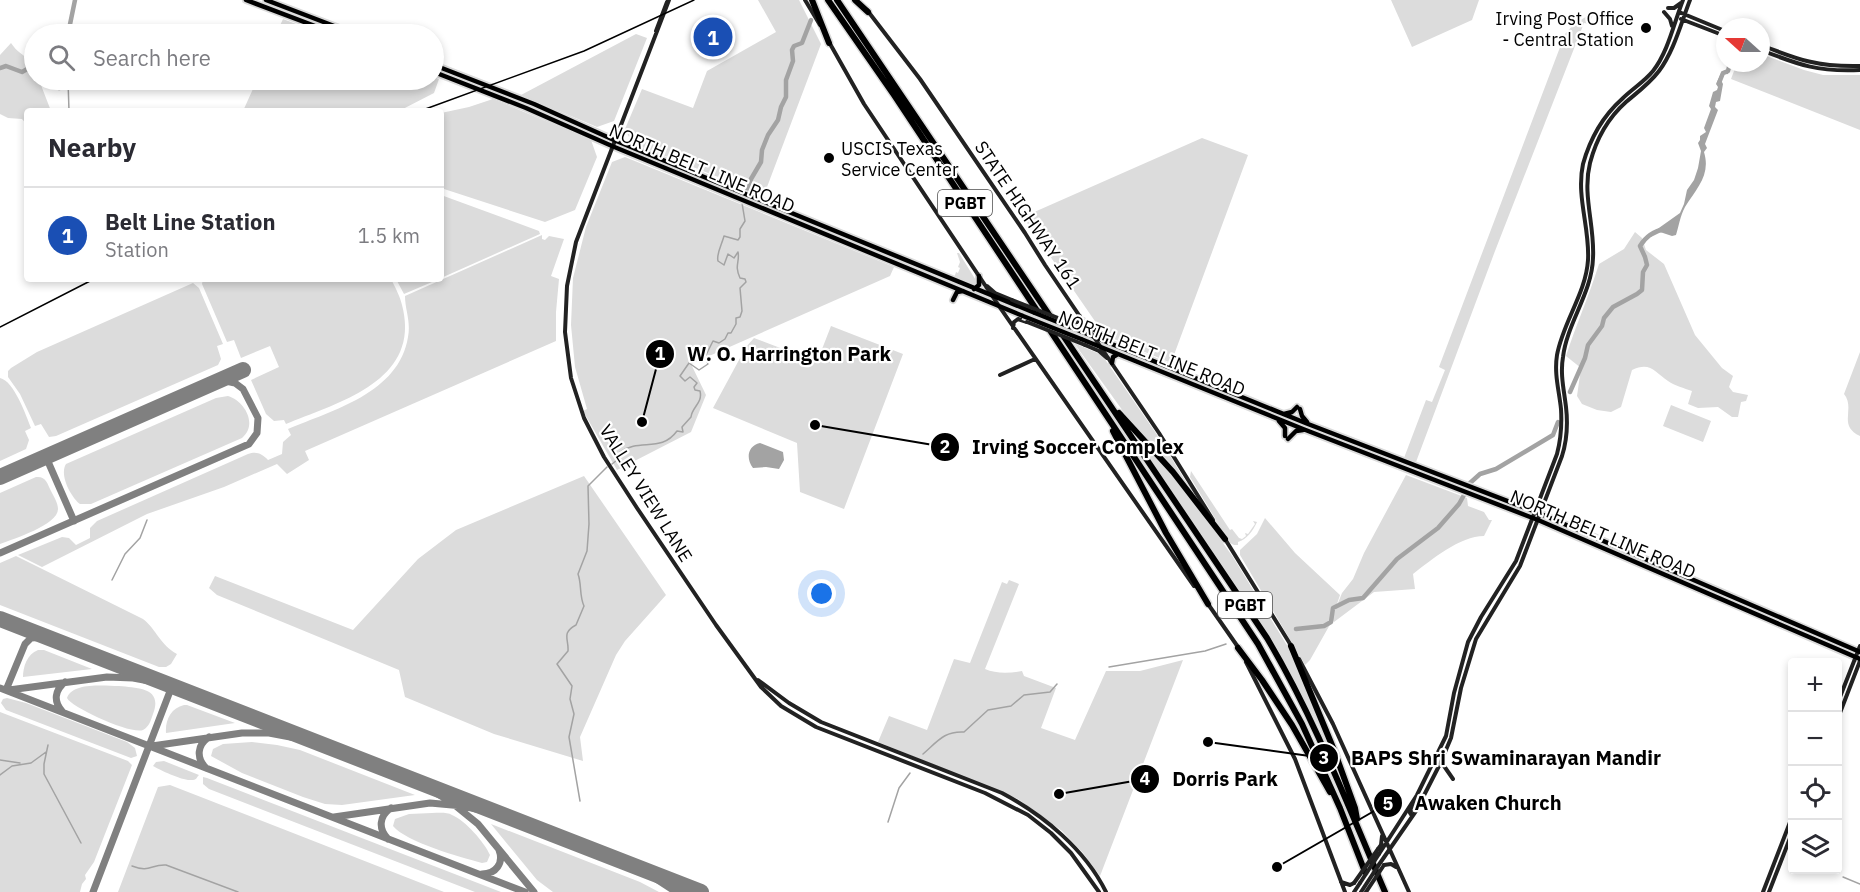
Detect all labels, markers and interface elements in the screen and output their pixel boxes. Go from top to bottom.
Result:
place label: Irving Post Office - Central Station [1495,7,1634,51]
pin: 1 [694,15,732,60]
north arrow [1716,18,1770,72]
marker: Irving Post Office - Central Station [1639,21,1653,35]
search box [24,24,444,90]
icon: search [45,41,78,74]
text: Search here [93,43,211,72]
street label: NORTH BELT LINE ROAD [606,118,798,218]
text: Nearby [48,130,136,164]
place label: USCIS Texas Service Center [841,137,959,181]
street label: STATE HIGHWAY 161 [970,137,1086,293]
marker: USCIS Texas Service Center [822,151,836,165]
road number: PGBT [938,190,992,216]
text: Belt Line Station [105,207,276,236]
text: 1 [62,222,74,249]
text: 1.5 km [358,222,420,249]
text: Station [105,236,169,263]
street label: NORTH BELT LINE ROAD [1055,305,1249,401]
callout: W. O. Harrington Park [645,335,903,373]
text: W. O. Harrington Park [687,340,891,367]
text: 1 [655,342,666,365]
street label: VALLEY VIEW LANE [594,420,698,566]
callout: Irving Soccer Complex [930,428,1196,466]
text: Irving Soccer Complex [972,433,1184,460]
text: 2 [940,435,950,458]
street label: NORTH BELT LINE ROAD [1507,484,1699,584]
your location [807,579,836,608]
road number: PGBT [1218,592,1272,618]
map controls [1788,658,1842,874]
button: + [1788,658,1842,712]
button: − [1788,712,1842,766]
callout: BAPS Shri Swaminarayan Mandir [1309,739,1673,777]
text: BAPS Shri Swaminarayan Mandir [1351,744,1661,771]
text: 3 [1319,746,1329,769]
callout: Dorris Park [1130,760,1290,798]
text: Dorris Park [1172,765,1278,792]
button: locate [1788,766,1842,820]
text: 4 [1140,767,1151,790]
callout: Awaken Church [1373,784,1574,822]
text: Awaken Church [1414,789,1562,816]
text: 5 [1383,792,1394,815]
button: layers [1788,820,1842,874]

